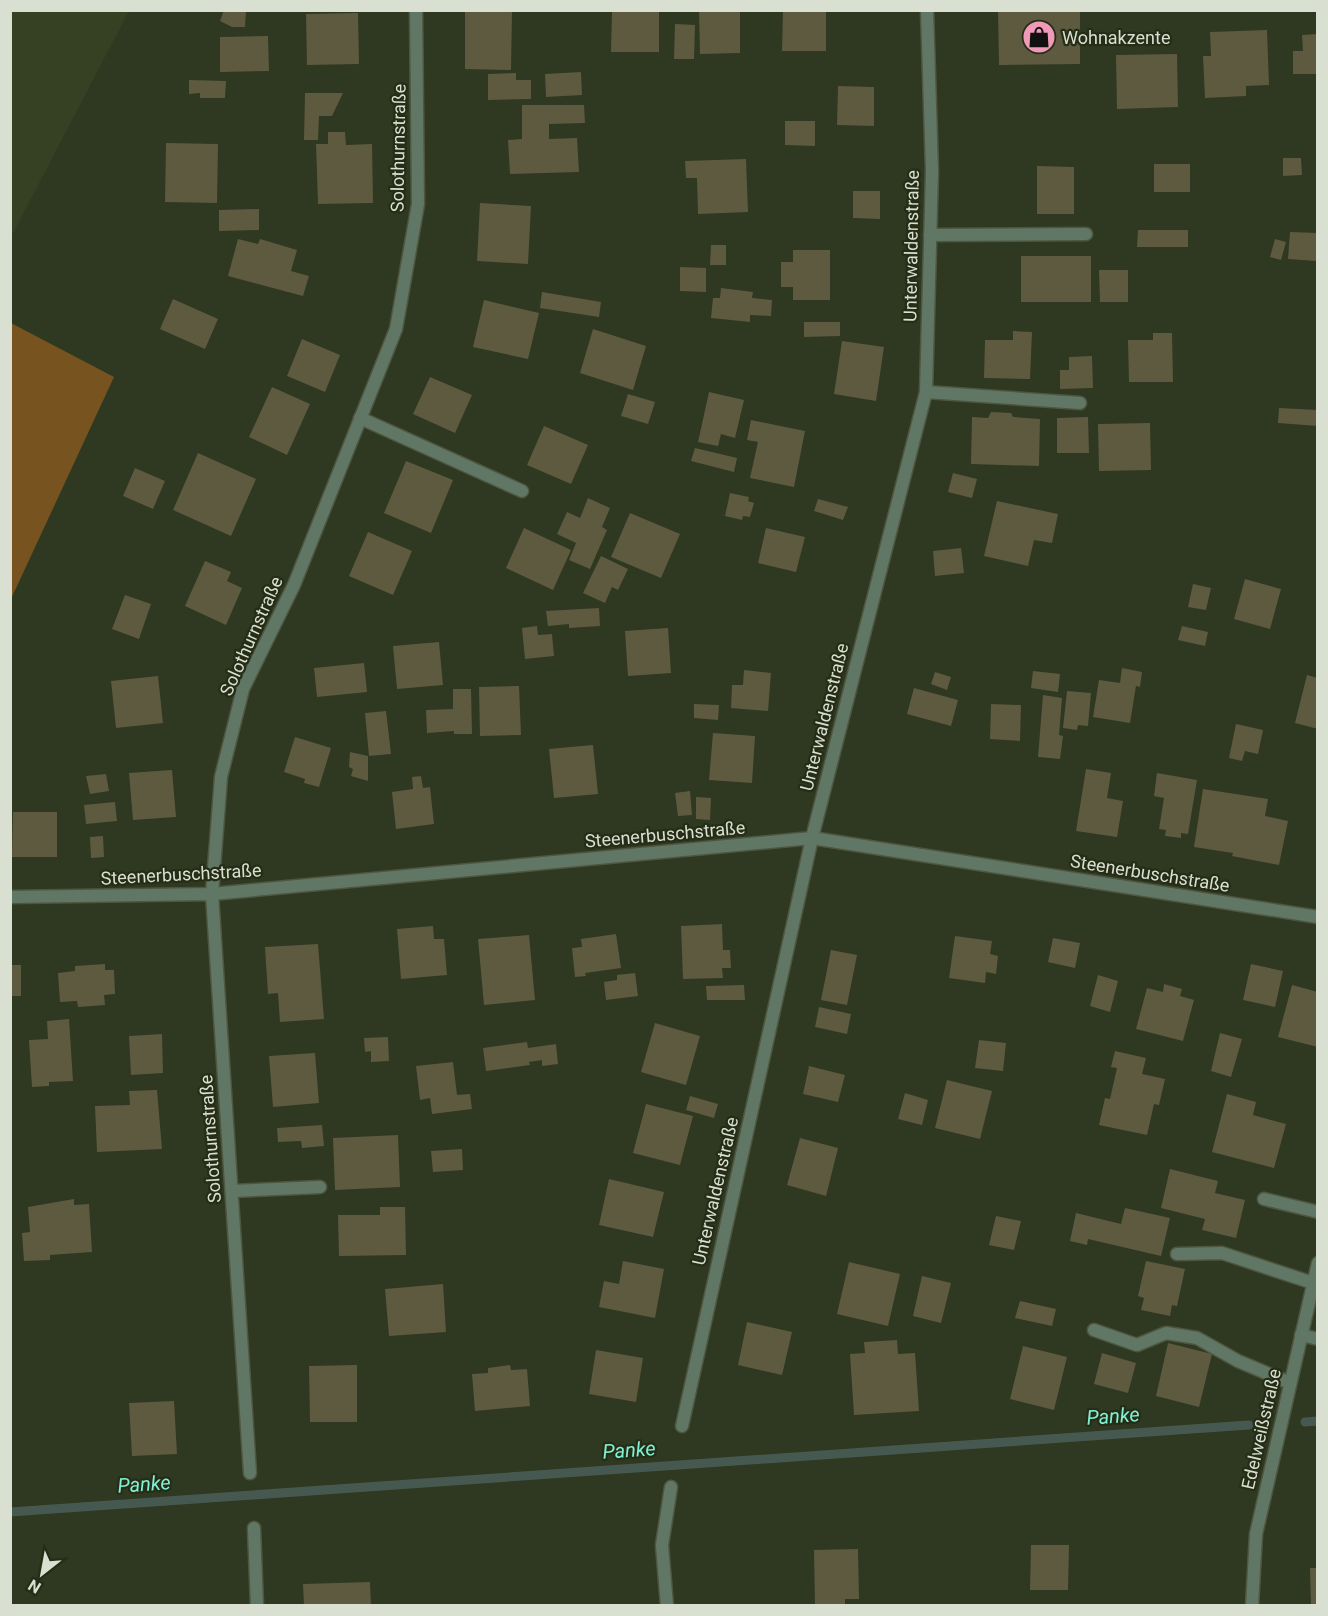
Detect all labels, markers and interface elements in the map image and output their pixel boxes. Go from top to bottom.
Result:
shop icon: Wohnakzente [1021,19,1057,55]
place label: Wohnakzente [1062,27,1170,48]
street label: Solothurnstraße [386,84,410,212]
street label: Unterwaldenstraße [899,170,923,322]
street label: Solothurnstraße [215,573,287,699]
street label: Unterwaldenstraße [795,641,853,793]
street label: Steenerbuschstraße [584,817,746,851]
street label: Steenerbuschstraße [1069,850,1231,896]
street label: Steenerbuschstraße [100,859,262,889]
street label: Solothurnstraße [195,1074,225,1204]
street label: Unterwaldenstraße [688,1115,742,1267]
street label: Edelweißstraße [1237,1367,1285,1491]
water label: Panke [1086,1402,1140,1430]
water label: Panke [602,1436,656,1464]
water label: Panke [117,1470,171,1498]
north arrow [12,1544,72,1604]
text: N [25,1575,44,1597]

